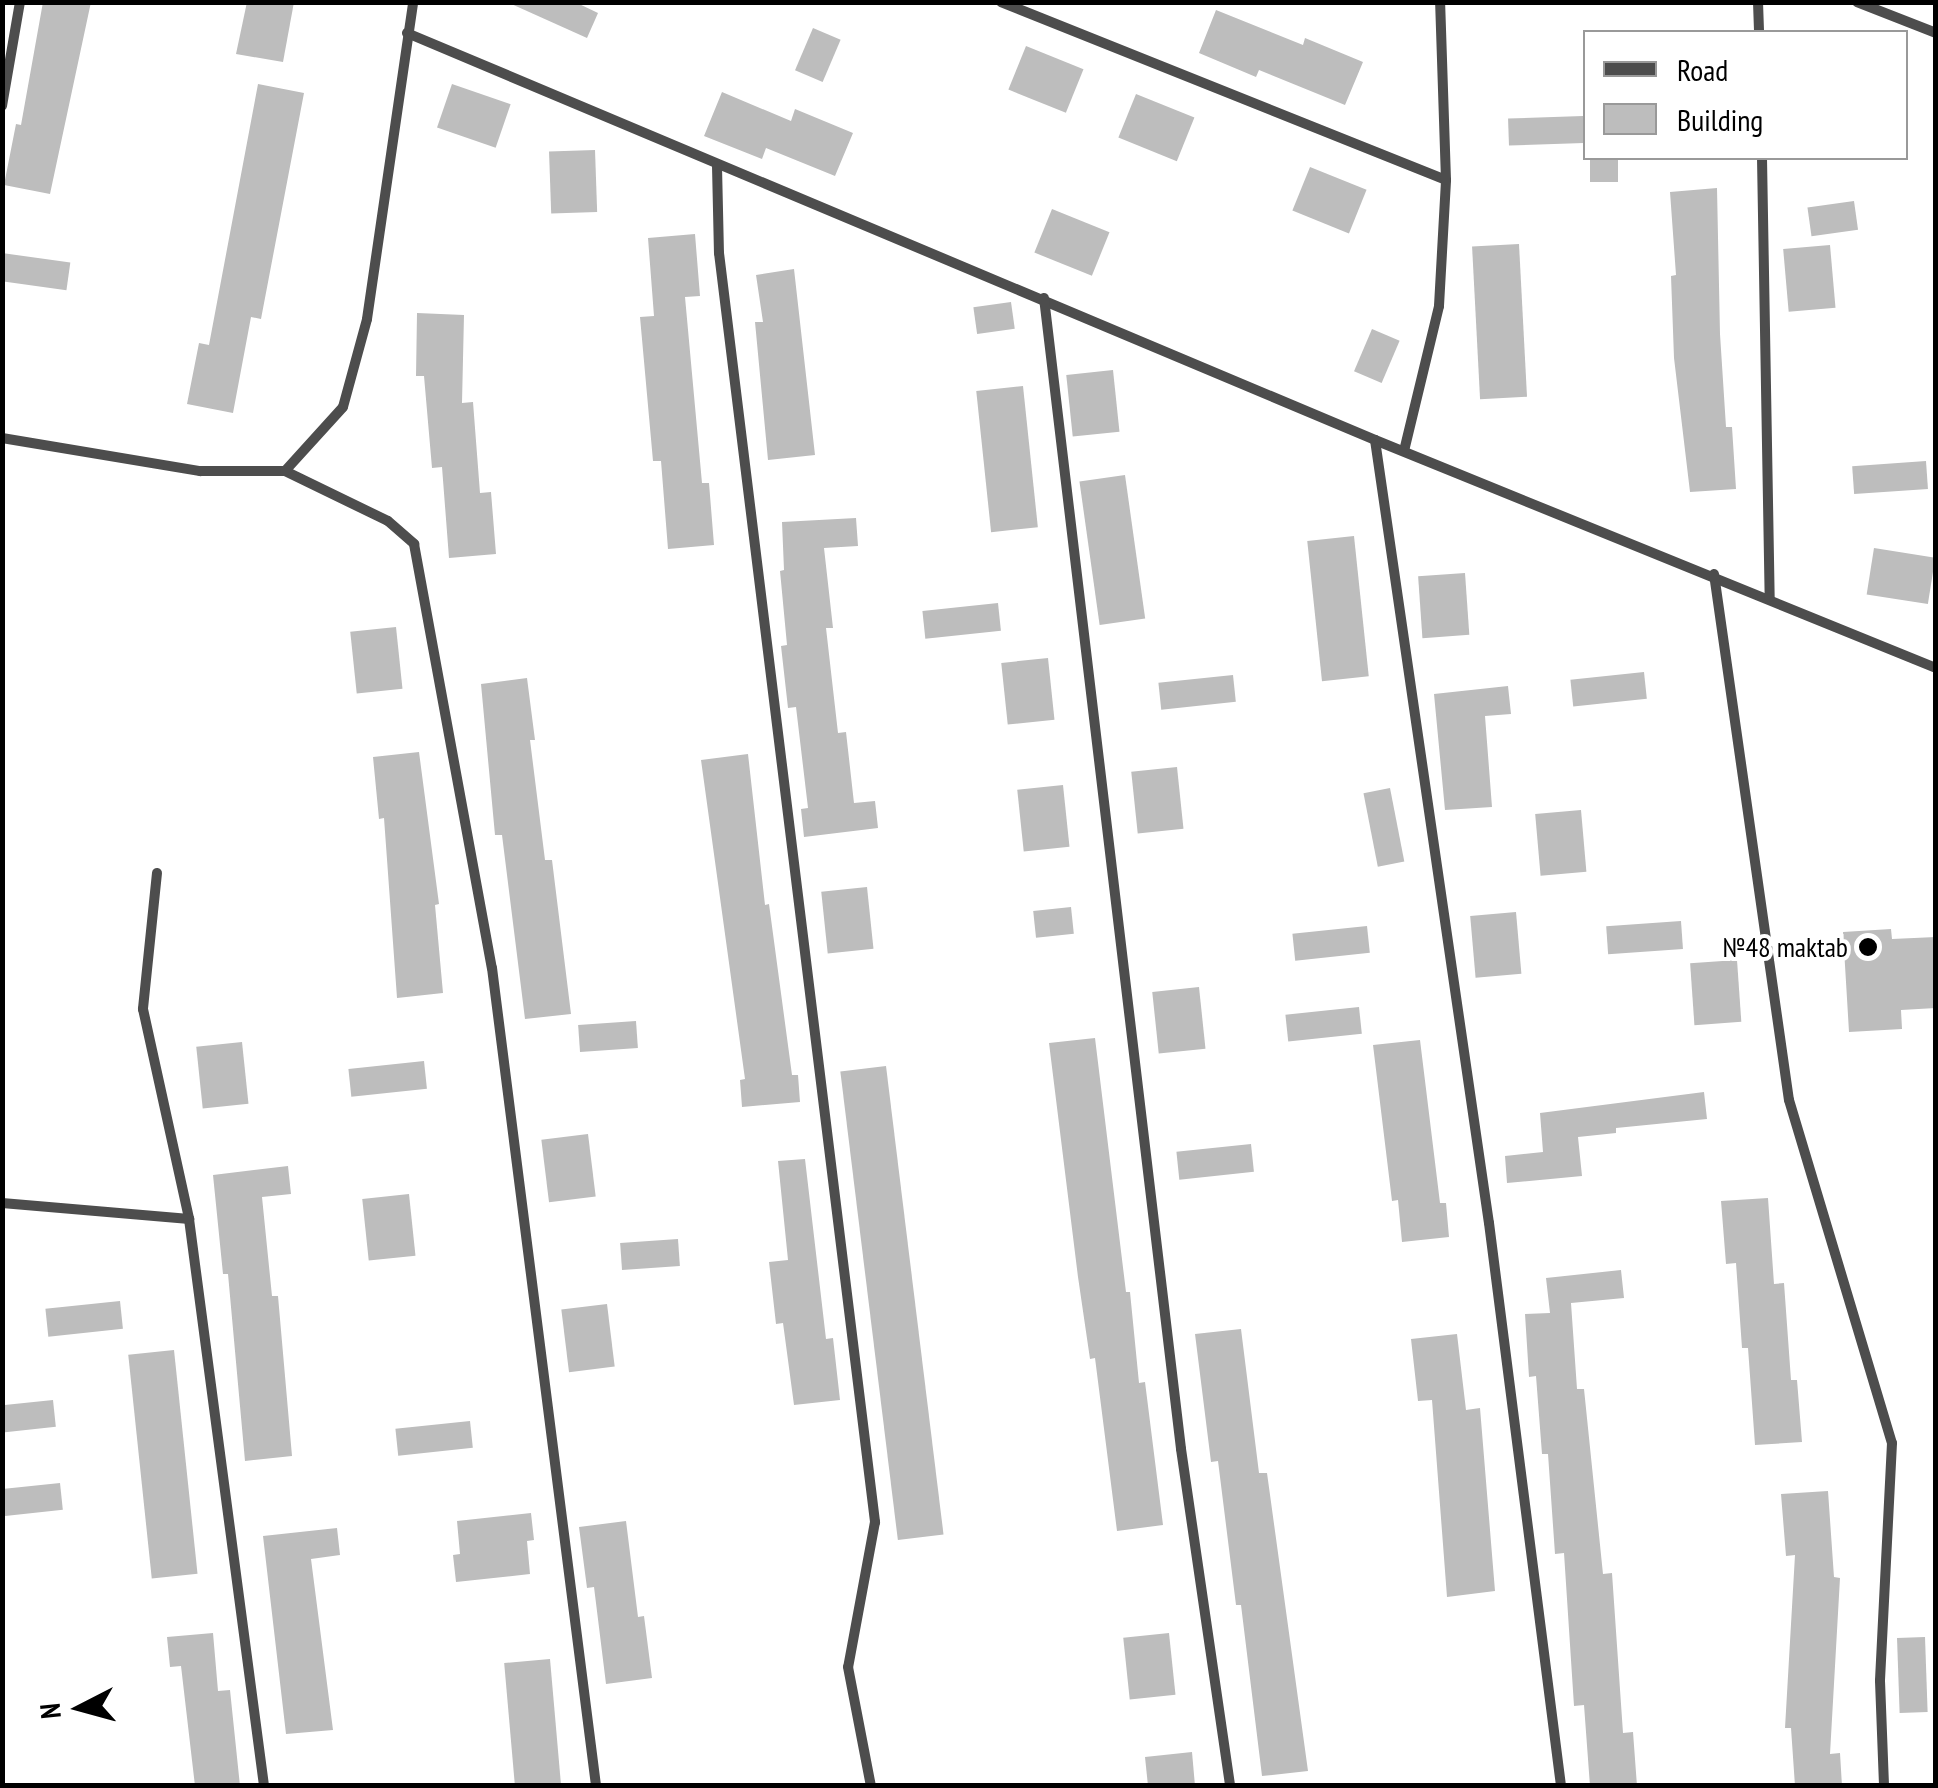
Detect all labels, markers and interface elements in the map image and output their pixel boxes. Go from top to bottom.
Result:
legend [1583,30,1908,160]
text: Road [1677,50,1728,89]
text: Building [1677,100,1763,139]
place label: №48 maktab [1722,930,1848,964]
marker: №48 maktab [1857,936,1879,958]
north arrow [30,1658,130,1758]
text: N [30,1702,69,1721]

